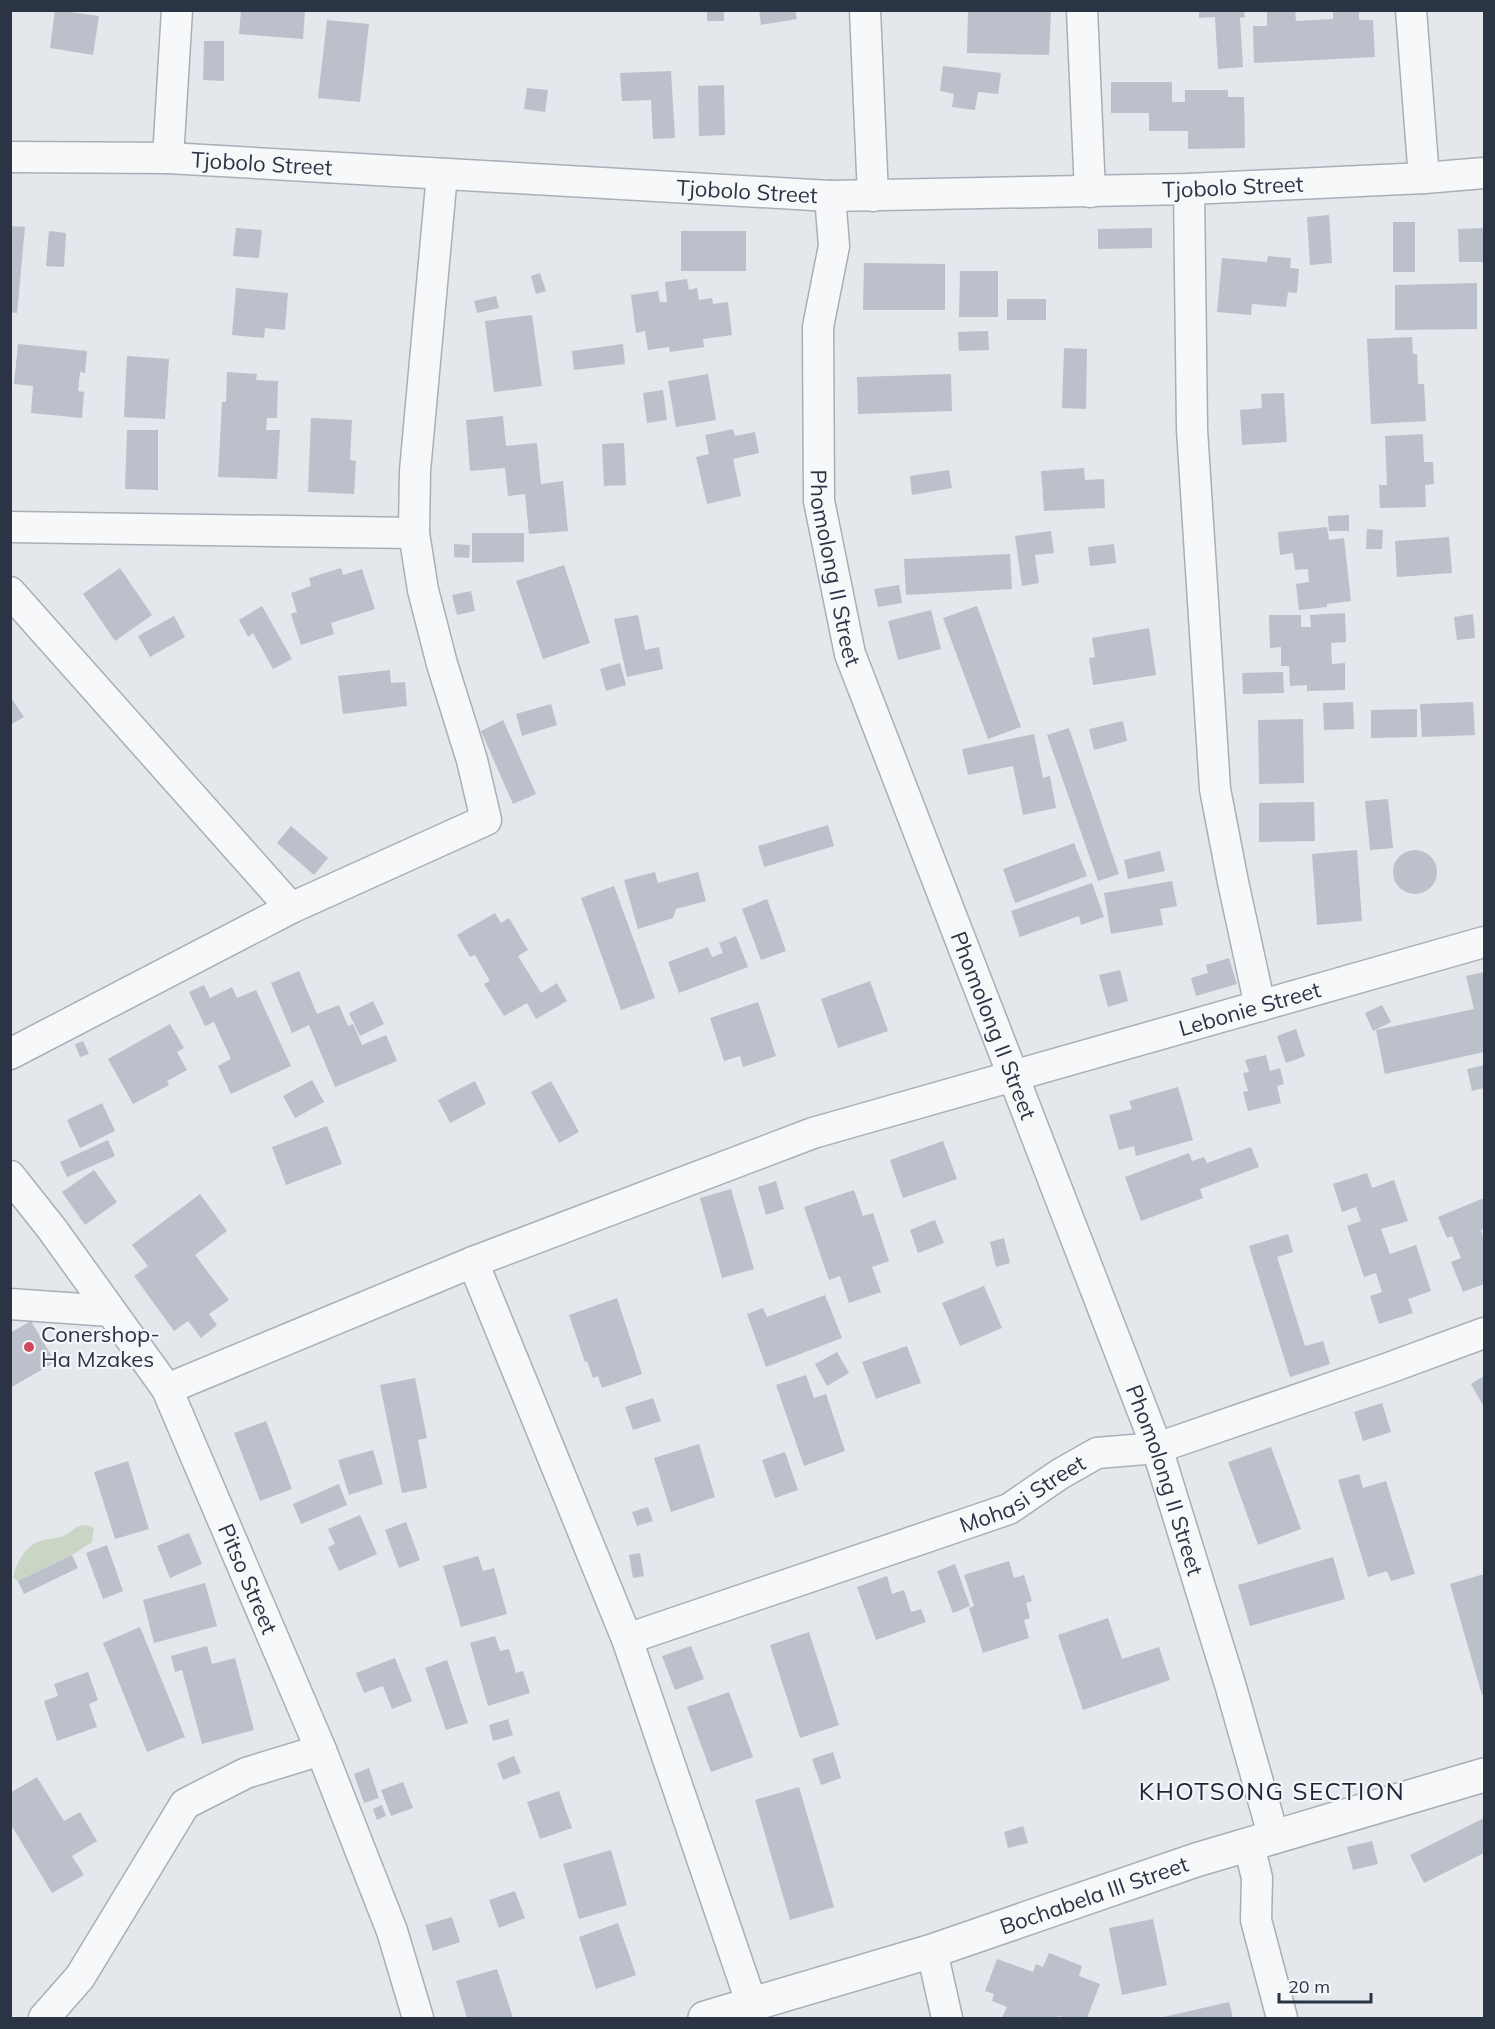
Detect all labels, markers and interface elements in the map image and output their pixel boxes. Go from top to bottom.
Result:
street label: Tjobolo Street [190,145,333,181]
street label: Tjobolo Street [1162,170,1304,204]
street label: Tjobolo Street [676,173,819,209]
street label: Phomolong II Street [804,469,867,670]
street label: Phomolong II Street [945,927,1043,1124]
street label: Lebonie Street [1175,975,1324,1042]
place label: Conershop- Ha Mzakes [41,1320,160,1373]
marker: Conershop- Ha Mzakes [22,1340,36,1354]
street label: Phomolong II Street [1120,1381,1210,1579]
street label: Mohasi Street [956,1448,1090,1539]
street label: Pitso Street [212,1519,284,1639]
district label: KHOTSONG SECTION [1139,1776,1405,1806]
street label: Bochabela III Street [996,1850,1192,1941]
scale bar [1279,1966,1370,2004]
text: 20 m [1288,1975,1330,1998]

